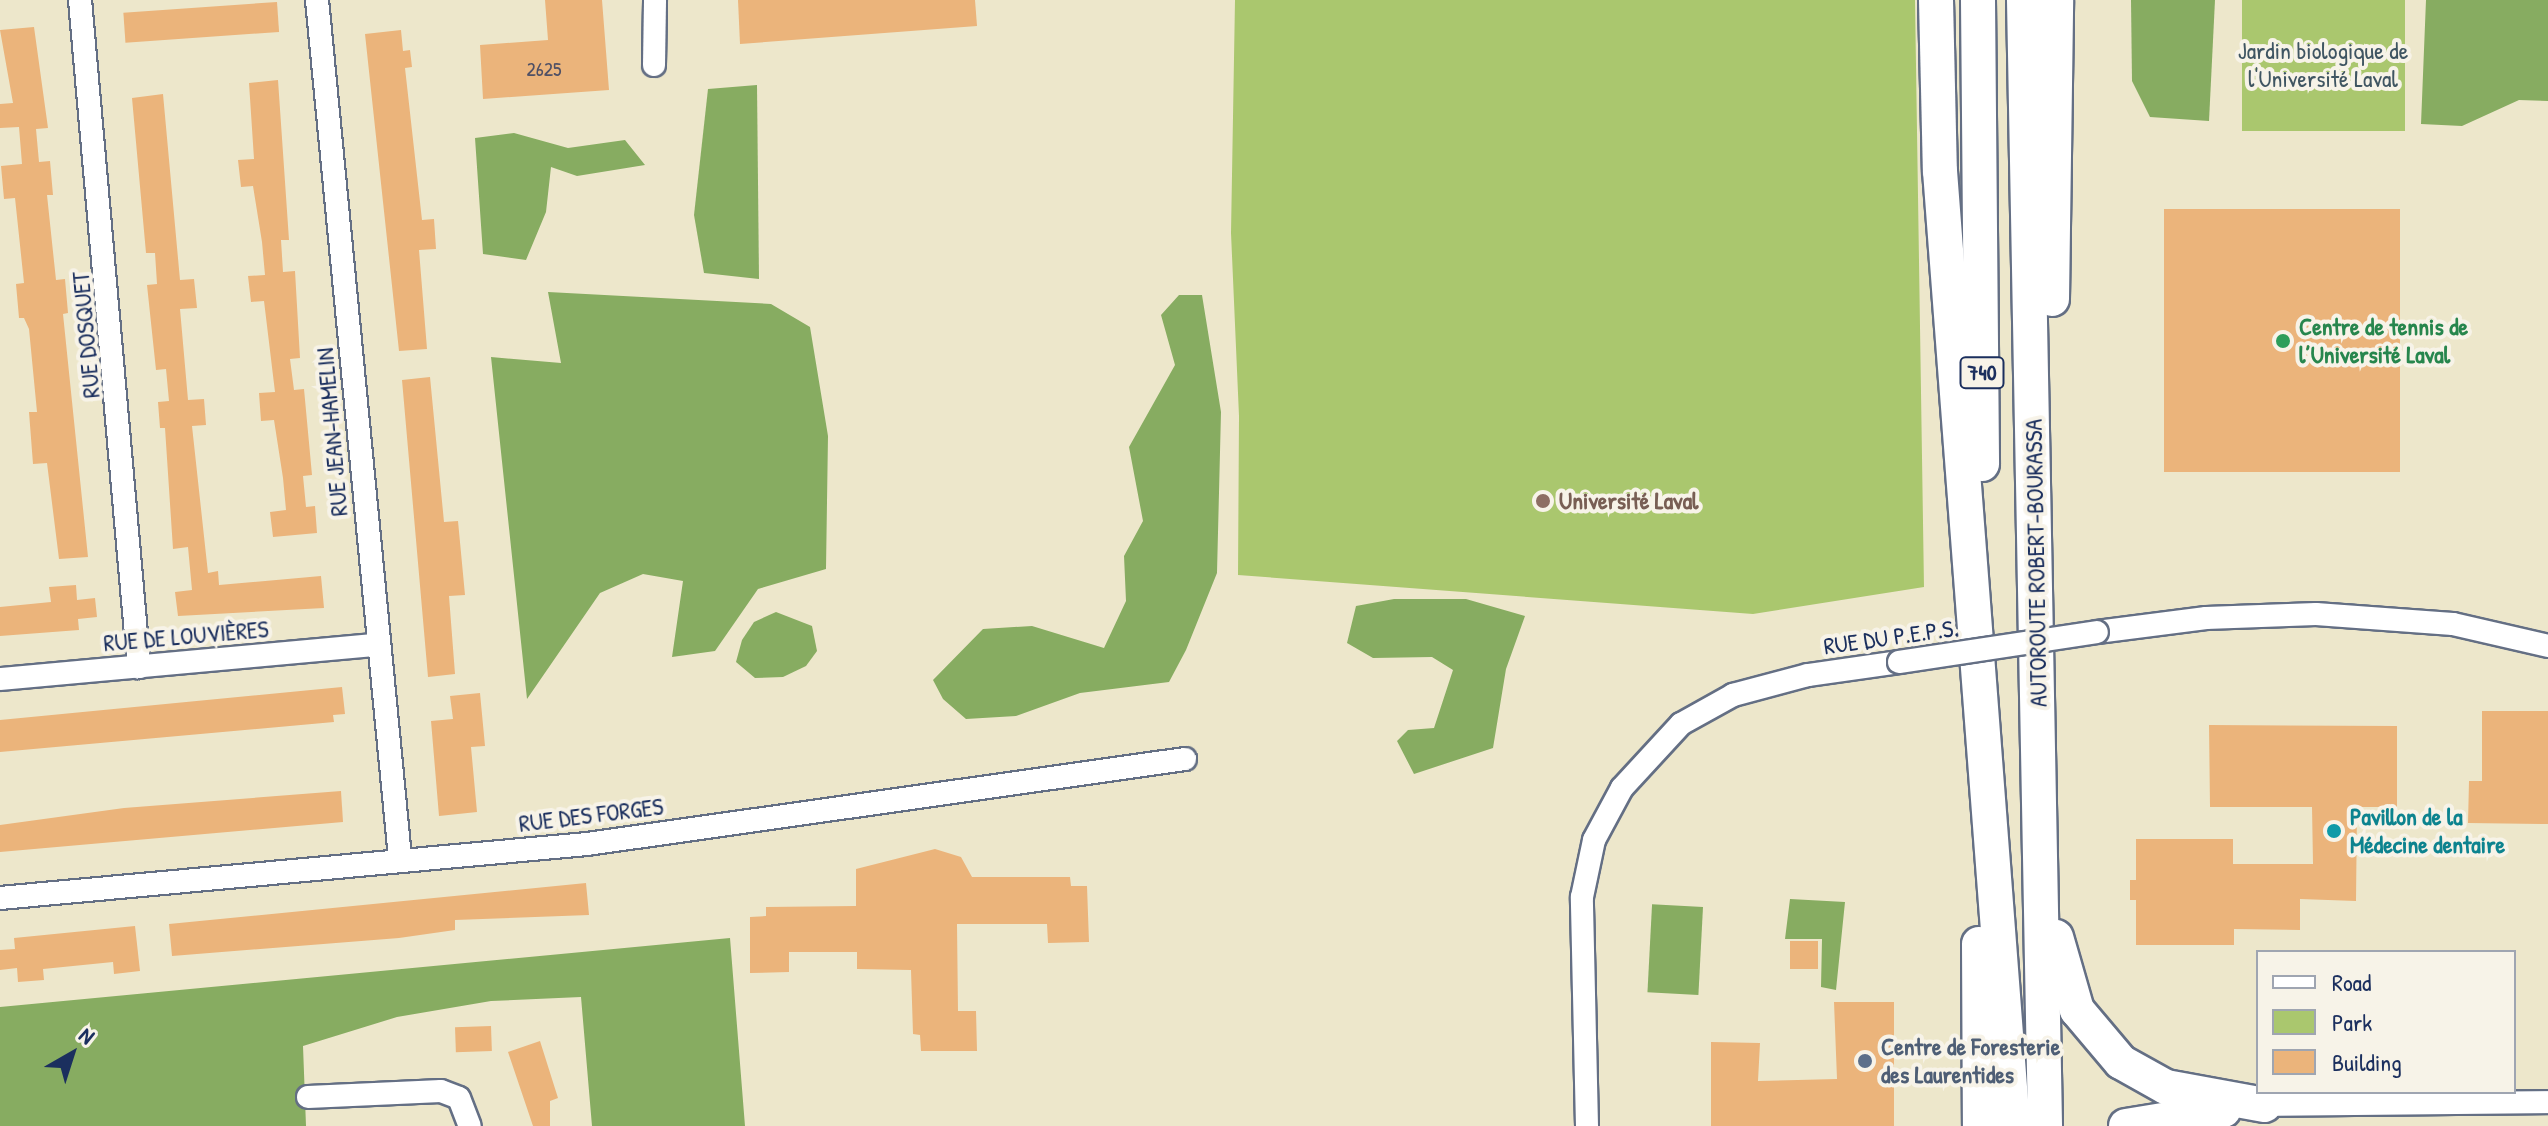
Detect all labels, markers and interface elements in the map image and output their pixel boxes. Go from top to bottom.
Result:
park label: Jardin biologique de l'Université Laval [2238,37,2408,93]
house number: 2625 [526,56,562,80]
street label: RUE DOSQUET [66,271,106,399]
place label: Centre de tennis de l’Université Laval [2299,313,2468,369]
marker: Centre de tennis de l’Université Laval [2274,332,2292,350]
street label: RUE JEAN-HAMELIN [310,347,354,517]
road number: 740 [1958,355,2006,391]
street label: AUTOROUTE ROBERT-BOURASSA [2019,419,2053,707]
place label: Université Laval [1559,487,1698,515]
marker: Université Laval [1534,492,1552,510]
street label: RUE DU P.E.P.S. [1822,613,1960,661]
street label: RUE DE LOUVIÈRES [102,614,270,658]
street label: RUE DES FORGES [517,792,665,838]
place label: Pavillon de la Médecine dentaire [2350,803,2505,859]
marker: Pavillon de la Médecine dentaire [2325,822,2343,840]
legend [2256,950,2516,1094]
text: Road [2332,966,2371,998]
text: Park [2332,1006,2372,1038]
north arrow [32,1014,112,1094]
text: N [73,1020,101,1051]
place label: Centre de Foresterie des Laurentides [1881,1033,2060,1089]
text: Building [2332,1046,2402,1078]
marker: Centre de Foresterie des Laurentides [1856,1052,1874,1070]

